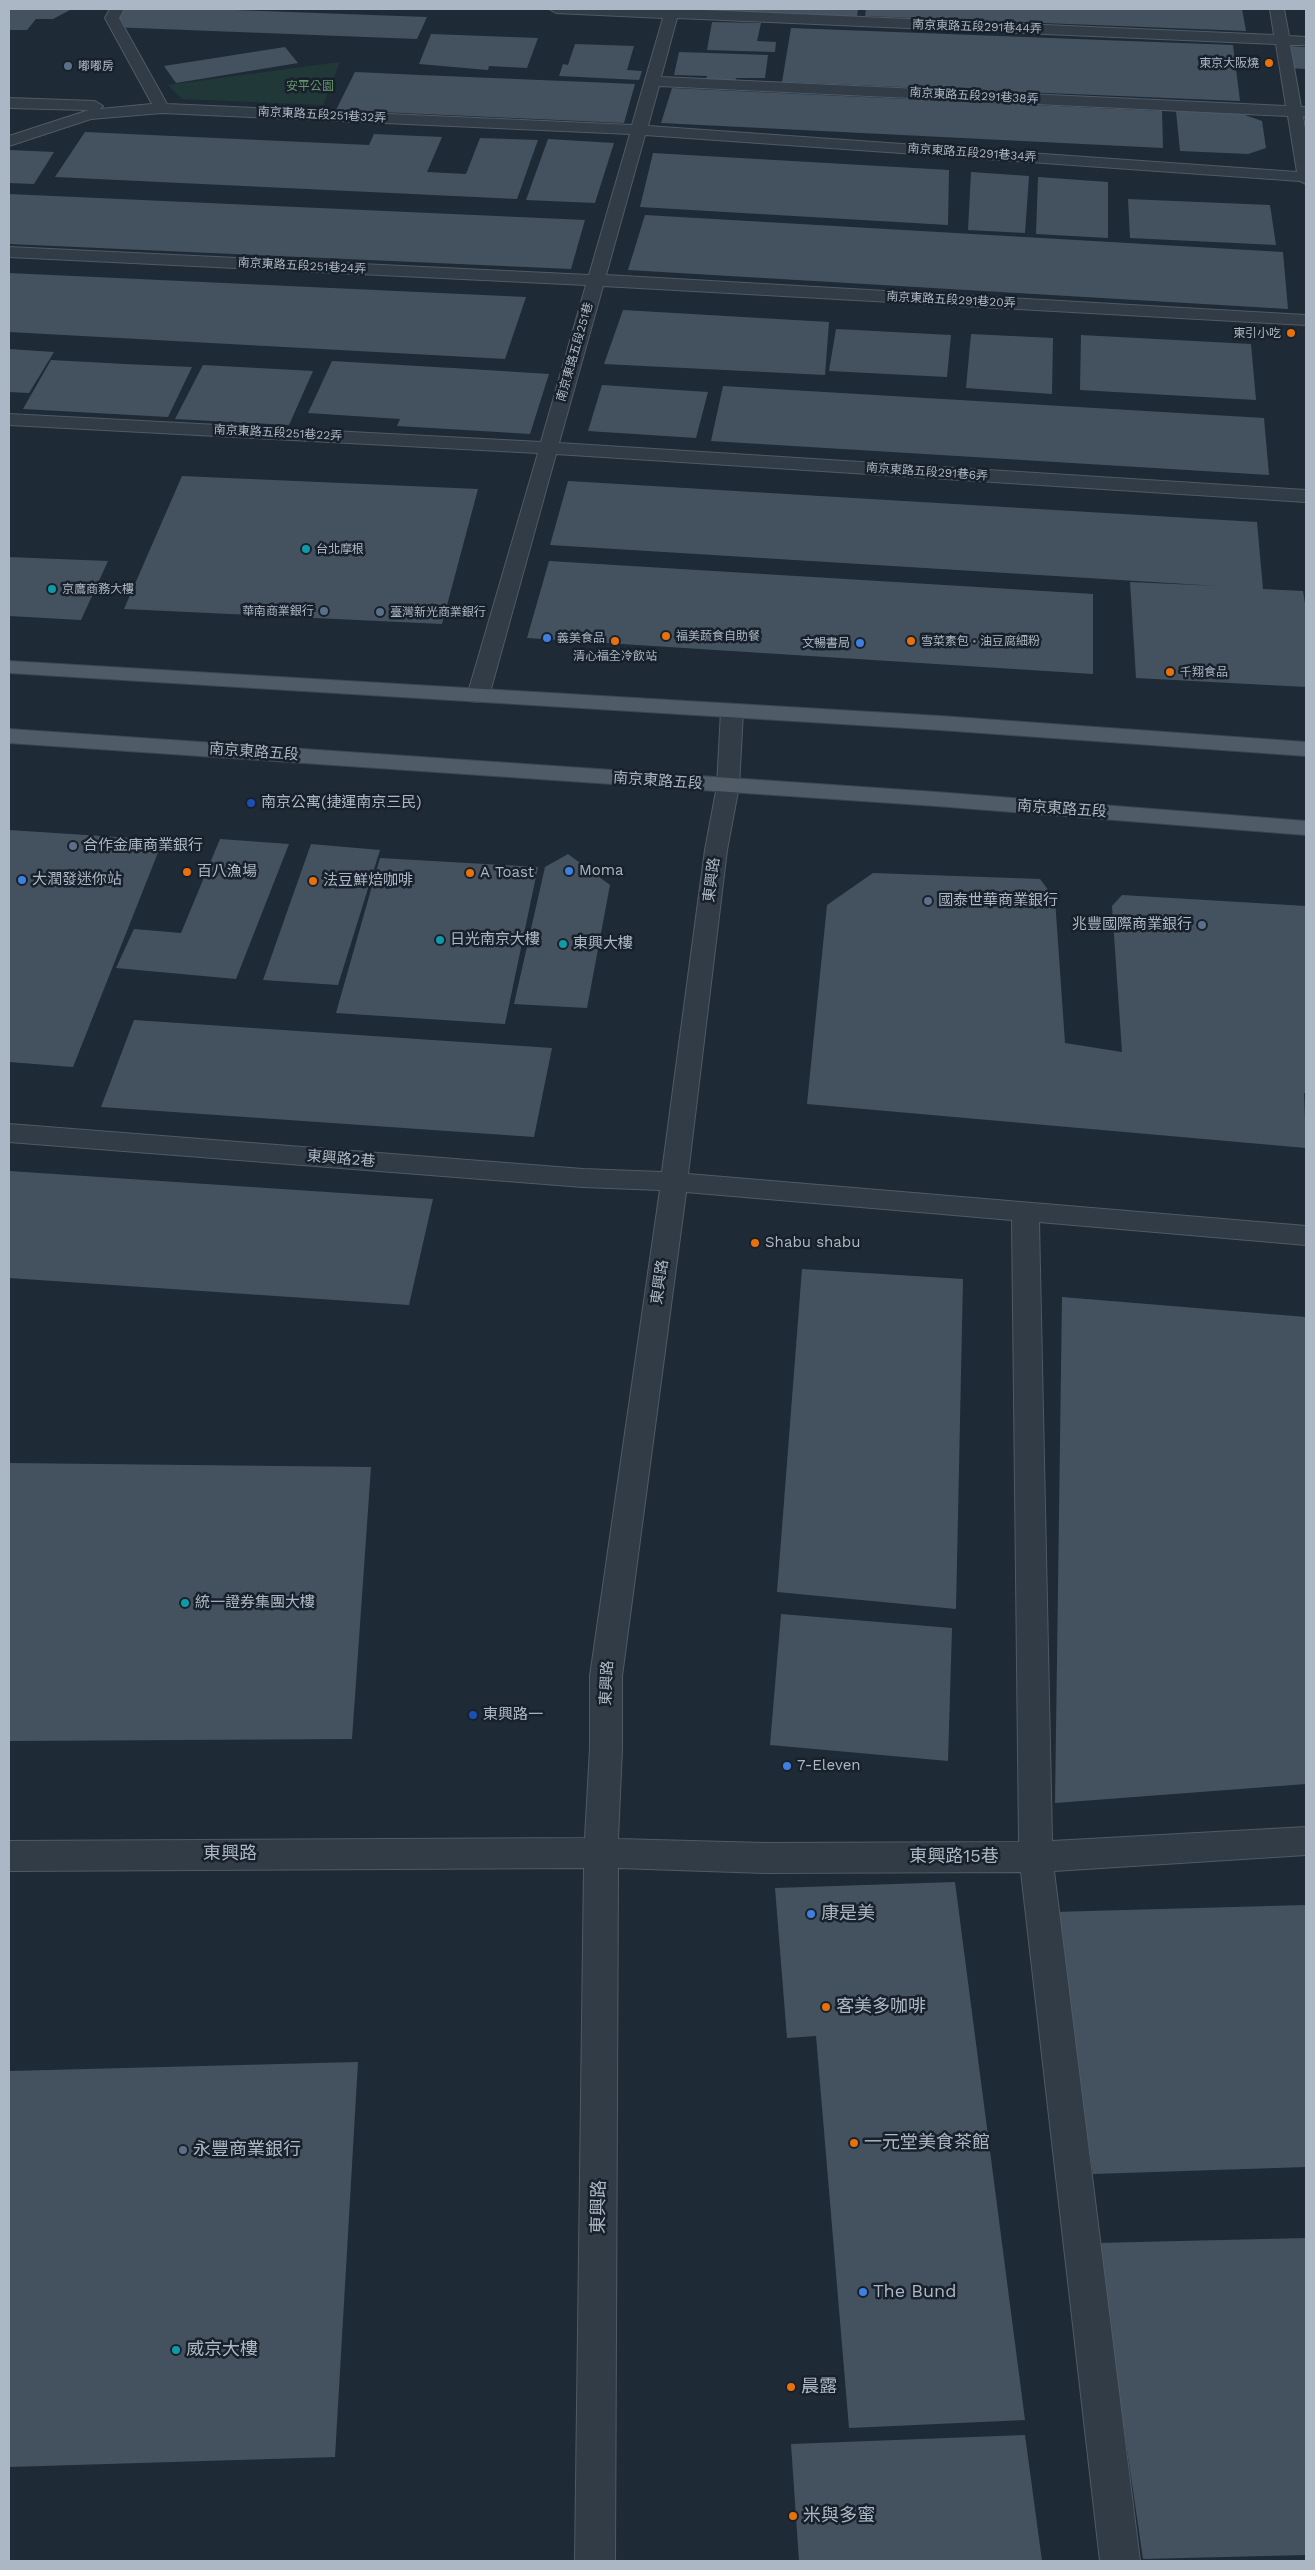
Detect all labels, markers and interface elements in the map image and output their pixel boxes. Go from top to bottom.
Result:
street label: 南京東路五段291巷44弄 [912,18,1042,36]
place label: 東京大阪燒 [1199,56,1259,70]
marker: 東京大阪燒 [1263,57,1275,69]
place label: 嘟嘟房 [78,59,114,73]
marker: 嘟嘟房 [62,60,74,72]
park label: 安平公園 [286,79,334,93]
street label: 南京東路五段291巷38弄 [909,85,1039,107]
street label: 南京東路五段251巷32弄 [257,104,387,126]
street label: 南京東路五段291巷34弄 [907,141,1037,165]
street label: 南京東路五段251巷24弄 [237,255,367,277]
street label: 南京東路五段291巷20弄 [886,289,1016,311]
street label: 南京東路五段251巷 [554,301,596,403]
place label: 東引小吃 [1233,326,1281,340]
marker: 東引小吃 [1285,327,1297,339]
street label: 南京東路五段251巷22弄 [213,422,343,444]
street label: 南京東路五段291巷6弄 [865,461,989,483]
place label: 台北摩根 [316,542,364,556]
marker: 台北摩根 [300,543,312,555]
place label: 京鷹商務大樓 [62,582,134,596]
marker: 京鷹商務大樓 [46,583,58,595]
place label: 華南商業銀行 [242,604,314,618]
marker: 華南商業銀行 [318,605,330,617]
place label: 臺灣新光商業銀行 [390,605,486,619]
marker: 臺灣新光商業銀行 [374,606,386,618]
place label: 福美蔬食自助餐 [676,629,760,643]
marker: 福美蔬食自助餐 [660,630,672,642]
place label: 義美食品 [557,631,605,645]
marker: 義美食品 [541,632,553,644]
place label: 雪菜素包 · 油豆腐細粉 [921,634,1040,648]
marker: 清心福全冷飲站 [609,635,621,647]
marker: 雪菜素包 · 油豆腐細粉 [905,635,917,647]
place label: 文暢書局 [802,636,850,650]
marker: 文暢書局 [854,637,866,649]
place label: 清心福全冷飲站 [573,649,657,663]
place label: 千翔食品 [1180,665,1228,679]
marker: 千翔食品 [1164,666,1176,678]
street label: 南京東路五段 [208,740,300,764]
street label: 南京東路五段 [612,769,704,793]
place label: 南京公寓(捷運南京三民) [261,794,421,812]
marker: 南京公寓(捷運南京三民) [245,797,257,809]
street label: 南京東路五段 [1016,797,1108,821]
place label: 合作金庫商業銀行 [83,837,203,855]
marker: 合作金庫商業銀行 [67,840,79,852]
street label: 東興路 [700,857,724,903]
place label: Moma [579,862,623,880]
place label: 百八漁場 [197,863,257,881]
place label: A Toast [480,864,534,882]
marker: Moma [563,865,575,877]
marker: 百八漁場 [181,866,193,878]
marker: A Toast [464,867,476,879]
place label: 大潤發迷你站 [32,871,122,889]
place label: 法豆鮮焙咖啡 [323,872,413,890]
marker: 大潤發迷你站 [16,874,28,886]
marker: 法豆鮮焙咖啡 [307,875,319,887]
place label: 國泰世華商業銀行 [938,892,1058,910]
marker: 國泰世華商業銀行 [922,895,934,907]
place label: 兆豐國際商業銀行 [1072,916,1192,934]
marker: 兆豐國際商業銀行 [1196,919,1208,931]
place label: 日光南京大樓 [450,931,540,949]
marker: 日光南京大樓 [434,934,446,946]
place label: 東興大樓 [573,935,633,953]
marker: 東興大樓 [557,938,569,950]
street label: 東興路2巷 [306,1147,376,1171]
place label: Shabu shabu [765,1234,861,1252]
marker: Shabu shabu [749,1237,761,1249]
street label: 東興路 [648,1258,672,1306]
place label: 統一證券集團大樓 [195,1594,315,1612]
marker: 統一證券集團大樓 [179,1597,191,1609]
street label: 東興路 [597,1660,617,1706]
place label: 東興路一 [483,1706,543,1724]
marker: 東興路一 [467,1709,479,1721]
place label: 7-Eleven [797,1757,861,1775]
marker: 7-Eleven [781,1760,793,1772]
street label: 東興路 [203,1843,257,1865]
street label: 東興路15巷 [909,1846,999,1868]
place label: 康是美 [821,1903,875,1925]
marker: 康是美 [805,1908,817,1920]
place label: 客美多咖啡 [836,1996,926,2018]
marker: 客美多咖啡 [820,2001,832,2013]
place label: 一元堂美食茶館 [864,2132,990,2154]
marker: 一元堂美食茶館 [848,2137,860,2149]
place label: 永豐商業銀行 [193,2139,301,2161]
marker: 永豐商業銀行 [177,2144,189,2156]
street label: 東興路 [588,2180,610,2234]
place label: The Bund [873,2281,956,2303]
marker: The Bund [857,2286,869,2298]
place label: 威京大樓 [186,2339,258,2361]
marker: 威京大樓 [170,2344,182,2356]
place label: 晨露 [801,2376,837,2398]
marker: 晨露 [785,2381,797,2393]
place label: 米與多蜜 [803,2505,875,2527]
marker: 米與多蜜 [787,2510,799,2522]

